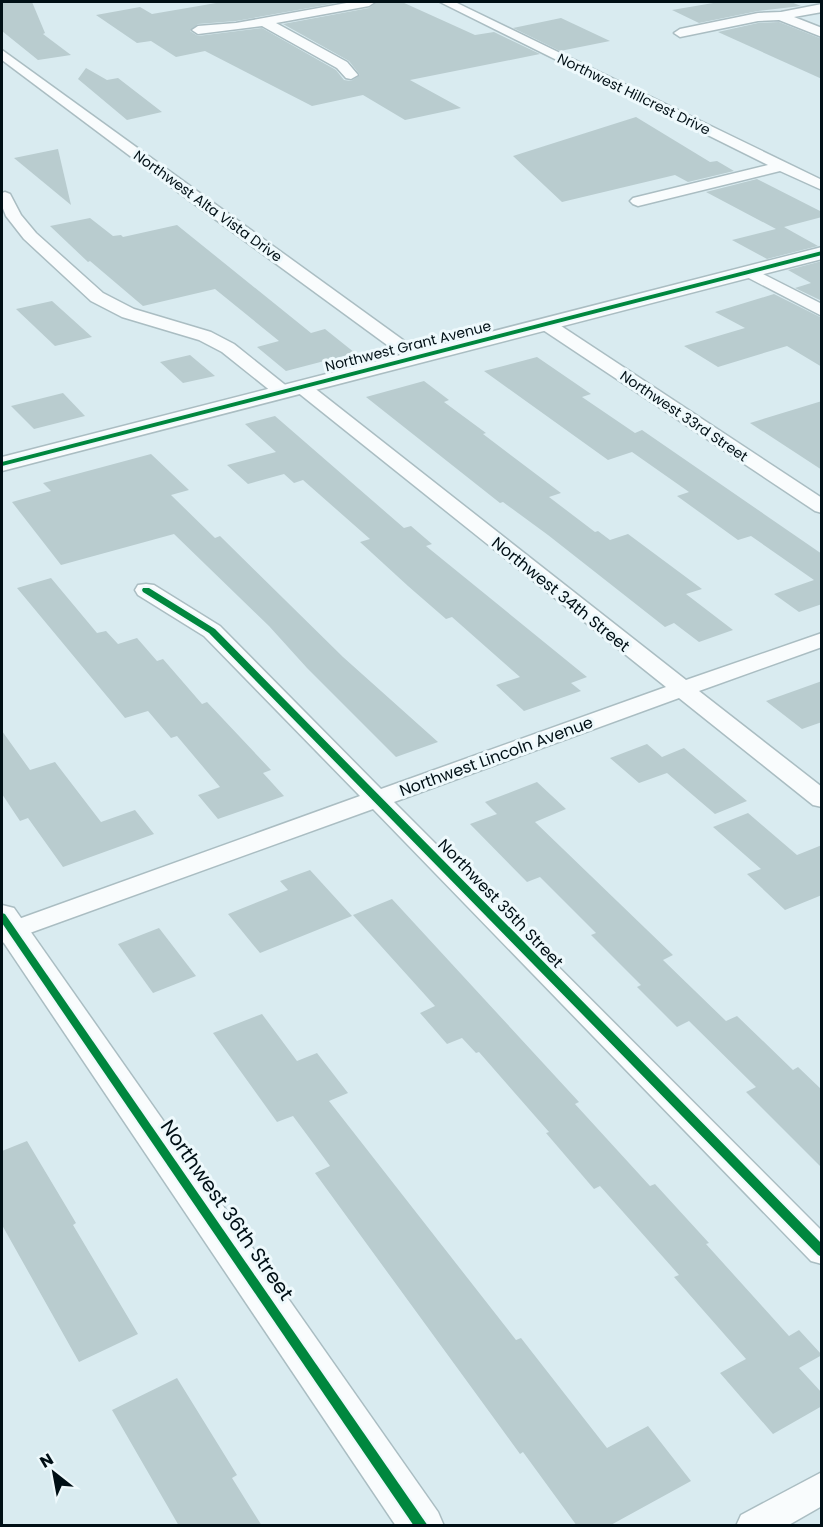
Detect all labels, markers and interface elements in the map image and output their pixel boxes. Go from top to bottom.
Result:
street label: Northwest Hillcrest Drive [554,48,714,140]
street label: Northwest Alta Vista Drive [130,145,287,267]
street label: Northwest Grant Avenue [323,316,493,376]
street label: Northwest 33rd Street [616,366,752,466]
street label: Northwest 34th Street [487,531,635,657]
street label: Northwest Lincoln Avenue [396,711,596,802]
street label: Northwest 35th Street [433,834,569,973]
street label: Northwest 36th Street [154,1114,300,1306]
north arrow [24,1443,84,1503]
text: N [35,1448,58,1474]

